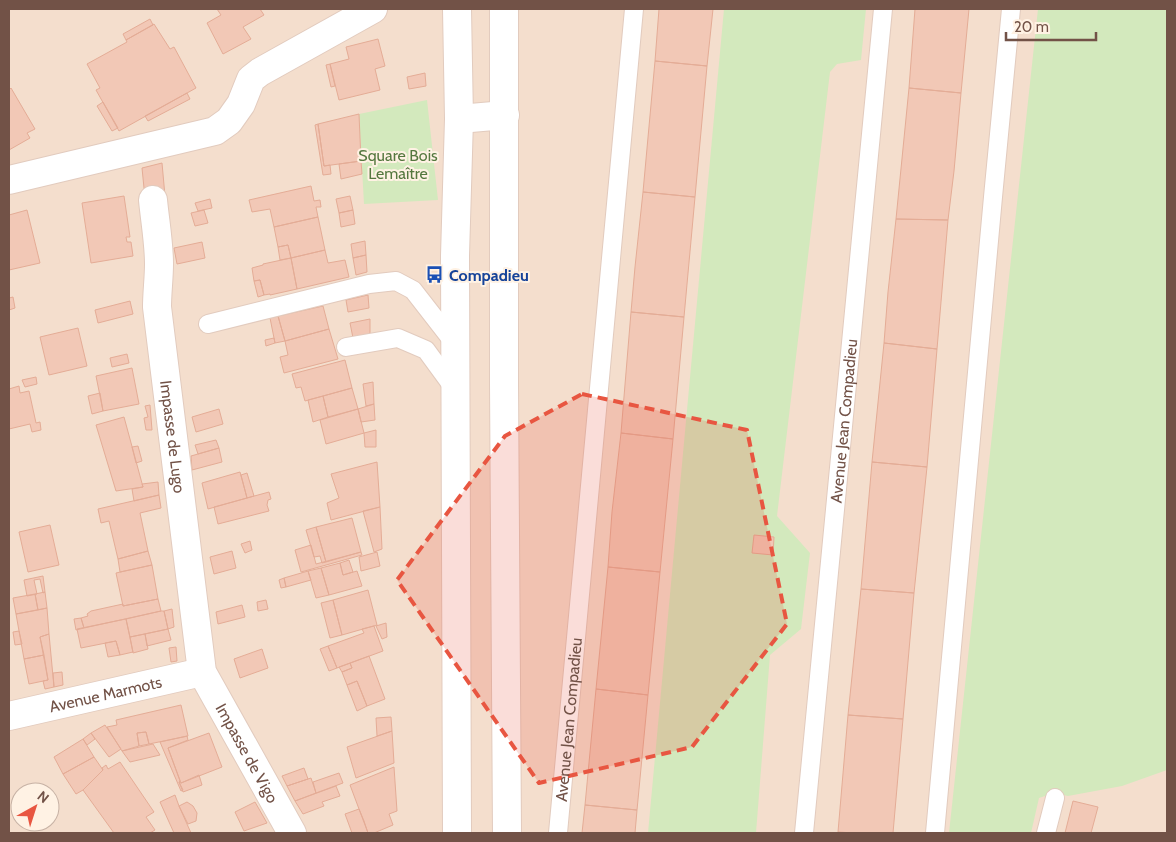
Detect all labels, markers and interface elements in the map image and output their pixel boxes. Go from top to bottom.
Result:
scale bar [1006,10,1096,42]
text: 20 m [1014,18,1049,36]
park label: Square Bois Lemaître [358,146,438,183]
bus stop icon: Compadieu [425,265,445,285]
place label: Compadieu [449,266,529,285]
street label: Avenue Jean Compadieu [827,338,861,504]
street label: Impasse de Lugo [156,379,189,494]
street label: Avenue Jean Compadieu [552,637,586,802]
street label: Avenue Marmots [48,672,164,717]
street label: Impasse de Vigo [212,700,282,807]
north arrow [10,782,60,832]
text: N [34,787,53,807]

